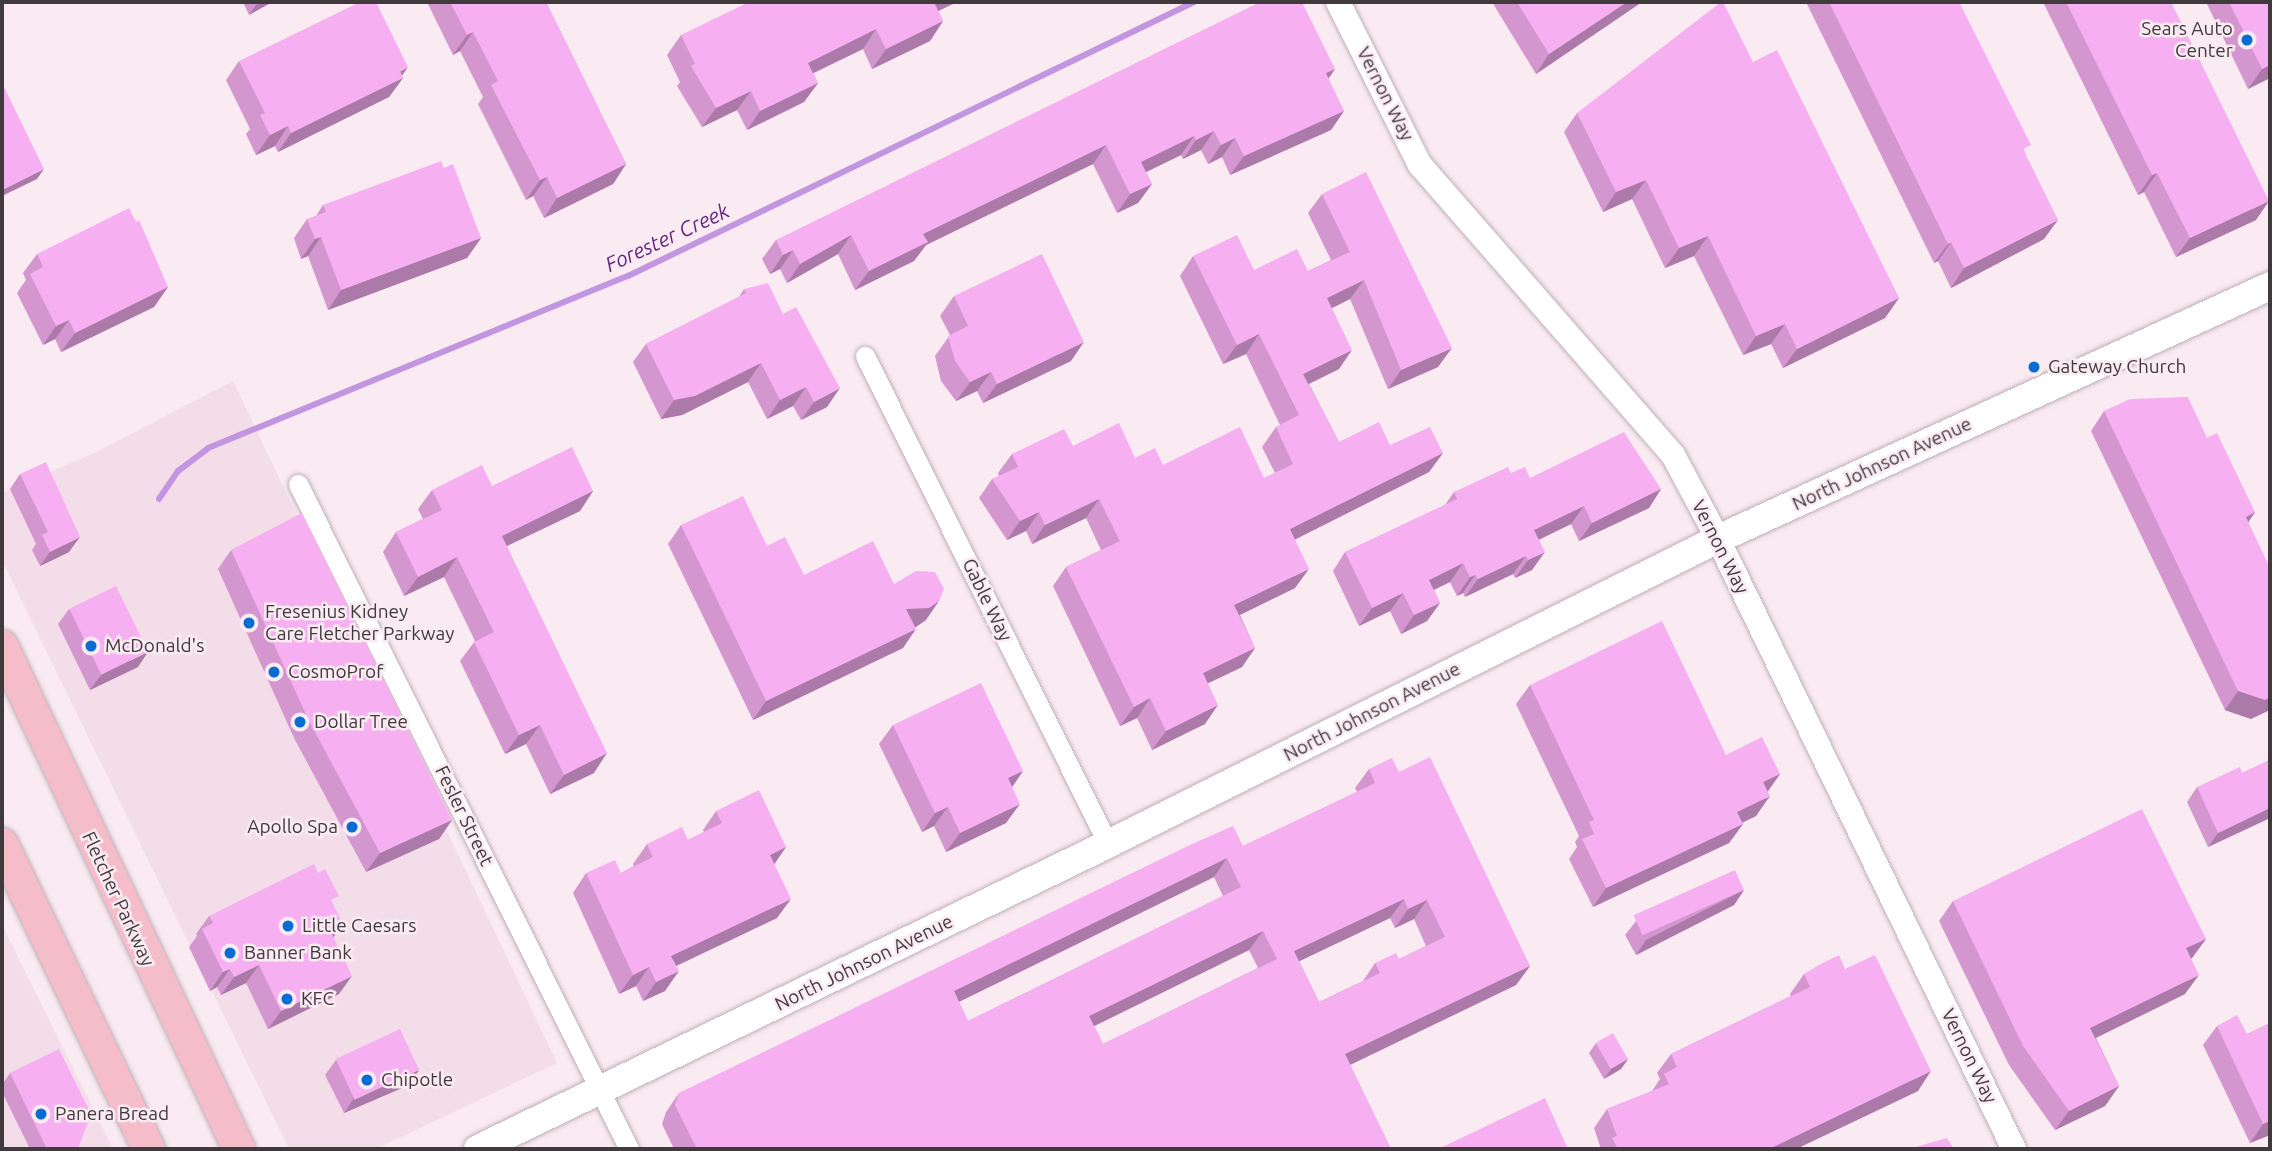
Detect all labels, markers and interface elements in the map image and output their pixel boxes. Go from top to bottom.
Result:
place label: Sears Auto Center [2141,18,2233,62]
marker: Sears Auto Center [2239,32,2255,48]
street label: Vernon Way [1352,43,1418,145]
water label: Forester Creek [601,197,733,277]
place label: Gateway Church [2048,356,2186,378]
marker: Gateway Church [2026,359,2042,375]
street label: North Johnson Avenue [1789,412,1975,516]
street label: Vernon Way [1687,496,1753,598]
street label: Gable Way [957,555,1017,645]
place label: Fresenius Kidney Care Fletcher Parkway [265,601,454,645]
marker: Fresenius Kidney Care Fletcher Parkway [239,613,259,633]
place label: McDonald's [105,635,204,657]
marker: McDonald's [83,638,99,654]
street label: North Johnson Avenue [1280,658,1464,766]
place label: CosmoProf [288,661,383,683]
marker: CosmoProf [266,664,282,680]
place label: Dollar Tree [314,711,408,733]
marker: Dollar Tree [292,714,308,730]
street label: Fesler Street [430,762,498,870]
place label: Apollo Spa [247,816,338,838]
marker: Apollo Spa [344,819,360,835]
street label: Fletcher Parkway [77,828,159,970]
street label: North Johnson Avenue [771,910,957,1016]
place label: Little Caesars [302,915,416,937]
marker: Little Caesars [280,918,296,934]
place label: Banner Bank [244,942,352,964]
marker: Banner Bank [222,945,238,961]
place label: KFC [301,988,334,1010]
marker: KFC [279,991,295,1007]
street label: Vernon Way [1936,1005,2002,1107]
place label: Chipotle [381,1069,453,1091]
marker: Chipotle [359,1072,375,1088]
place label: Panera Bread [55,1103,169,1125]
marker: Panera Bread [33,1106,49,1122]

